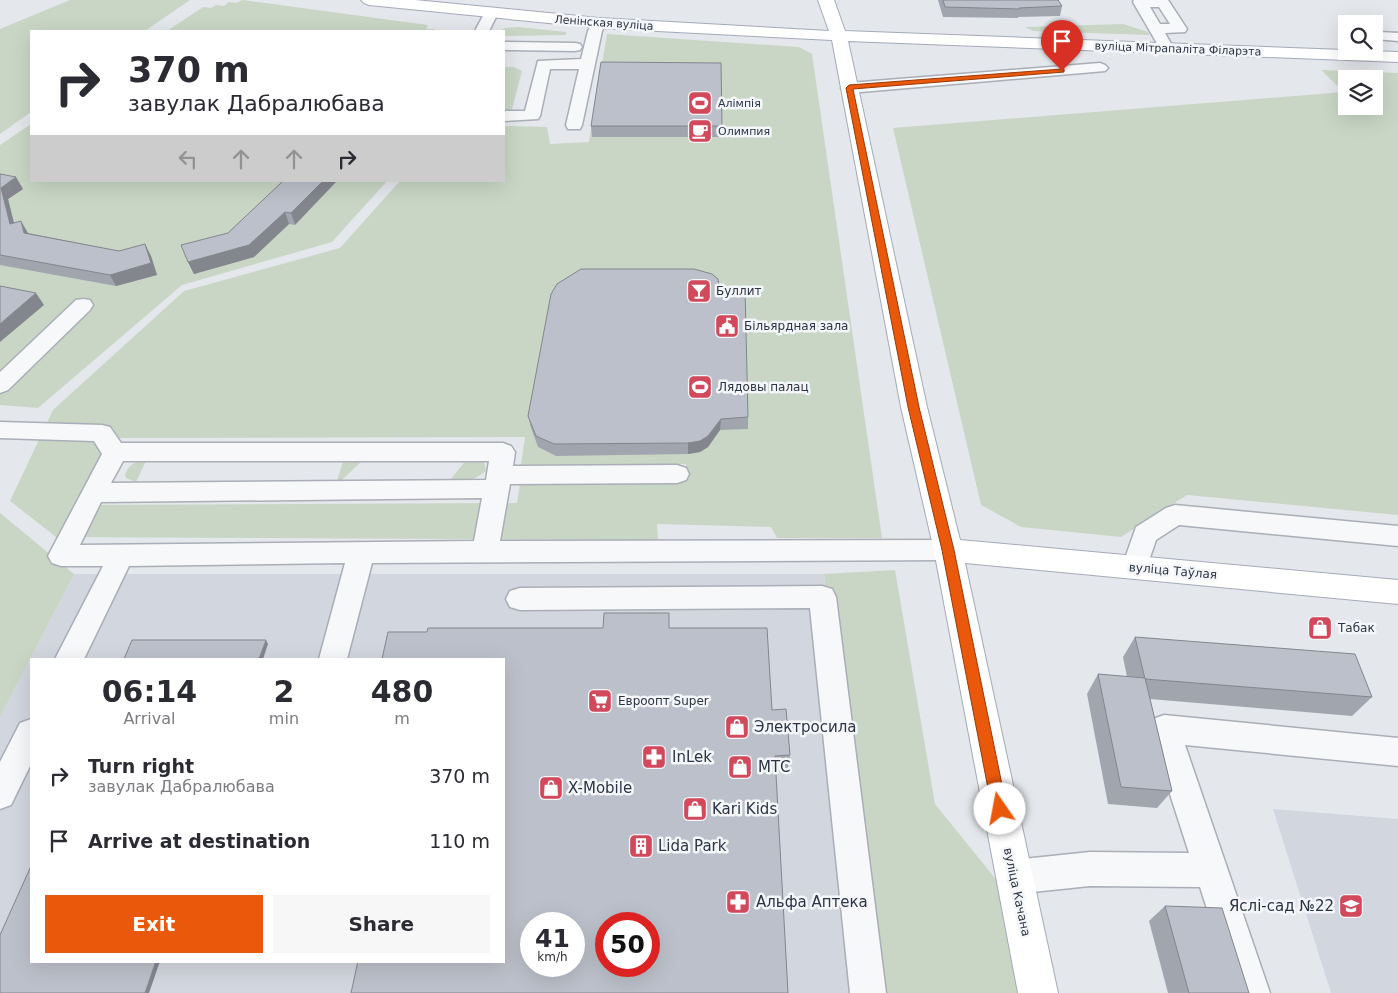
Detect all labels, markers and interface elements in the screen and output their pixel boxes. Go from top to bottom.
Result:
street label: Ленінская вуліца [554,13,654,33]
map controls [1338,15,1383,115]
button: search [1338,15,1383,60]
pin [1041,20,1083,71]
icon: arrive [1048,27,1076,55]
street label: вуліца Мітрапаліта Філарэта [1095,40,1261,58]
icon: right [45,50,110,115]
text: 370 m [128,50,250,90]
button: layers [1338,70,1383,115]
sports icon: Алімпія [687,90,713,116]
text: завулак Дабралюбава [128,91,385,116]
place label: Алімпія [718,97,761,110]
cafe icon: Олимпия [687,118,713,144]
place label: Олимпия [718,125,770,138]
icon: left [174,145,202,173]
icon: ahead [227,145,255,173]
icon: ahead [280,145,308,173]
icon: right [333,145,361,173]
bar icon: Буллит [686,278,712,304]
place label: Буллит [716,284,761,298]
public building icon: Більярдная зала [714,313,740,339]
place label: Більярдная зала [744,319,848,333]
sports icon: Лядовы палац [687,374,713,400]
place label: Лядовы палац [718,380,809,394]
street label: вуліца Таўлая [1128,560,1218,582]
shop icon: Табак [1307,615,1333,641]
place label: Табак [1337,621,1375,635]
text: 06:14 [102,674,197,709]
text: 2 [273,674,294,709]
text: 480 [371,674,433,709]
supermarket icon: Евроопт Super [587,688,613,714]
place label: Евроопт Super [618,694,709,708]
text: Arrival [123,709,175,728]
text: min [269,709,299,728]
text: m [394,709,410,728]
shop icon: Электросила [724,714,750,740]
place label: Электросила [754,718,857,736]
pharmacy icon: InLek [641,744,667,770]
place label: InLek [672,748,712,766]
shop icon: МТС [727,754,753,780]
text: Turn right [88,755,194,777]
place label: МТС [758,758,791,776]
icon: right [45,762,73,790]
text: 370 m [429,765,490,787]
shop icon: X-Mobile [538,775,564,801]
text: завулак Дабралюбава [88,777,275,796]
place label: X-Mobile [568,779,632,797]
position arrow [973,782,1025,834]
shop icon: Kari Kids [682,796,708,822]
place label: Kari Kids [712,800,777,818]
icon: arrive [45,827,73,855]
text: Arrive at destination [88,830,310,852]
text: 110 m [429,830,490,852]
building icon: Lida Park [628,833,654,859]
place label: Lida Park [658,837,727,855]
street label: вуліца Качана [1001,847,1033,937]
pharmacy icon: Альфа Аптека [725,889,751,915]
place label: Альфа Аптека [756,893,868,911]
school or university icon: Яслі-сад №22 [1338,893,1364,919]
button: Exit [45,895,263,953]
button: Share [273,895,490,953]
place label: Яслі-сад №22 [1229,897,1334,915]
speed limit sign: 50 [595,912,660,977]
text: 41 [535,924,570,953]
text: km/h [537,950,568,964]

